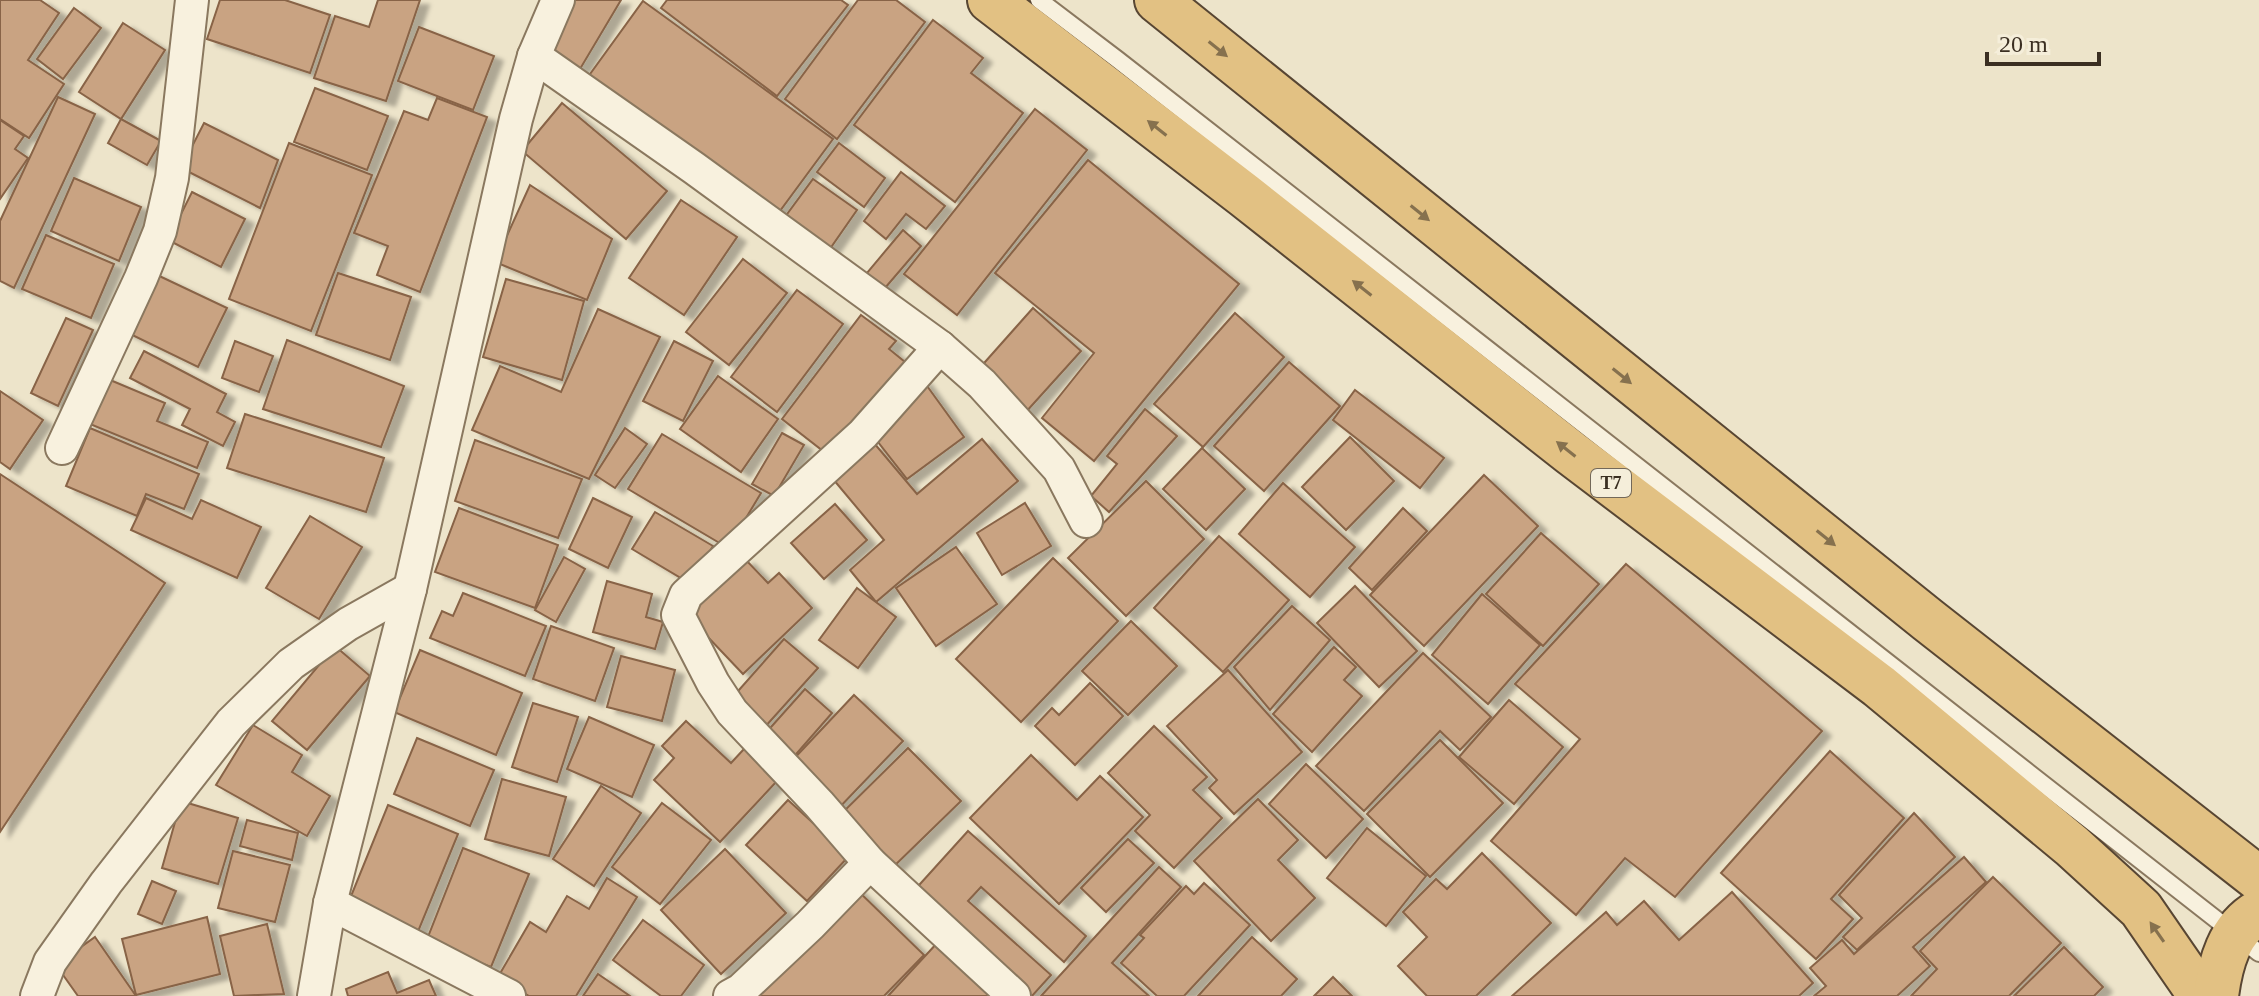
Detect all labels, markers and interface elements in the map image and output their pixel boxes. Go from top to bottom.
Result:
scale bar [1987,16,2099,66]
text: 20 m [1999,31,2048,57]
one-way arrow [1208,40,1228,57]
one-way arrow [1147,121,1167,137]
one-way arrow [1410,204,1430,221]
one-way arrow [1352,281,1372,297]
one-way arrow [1612,367,1632,384]
one-way arrow [1556,442,1577,458]
road number: T7 [1591,469,1631,497]
one-way arrow [1816,529,1836,546]
one-way arrow [2150,921,2165,942]

